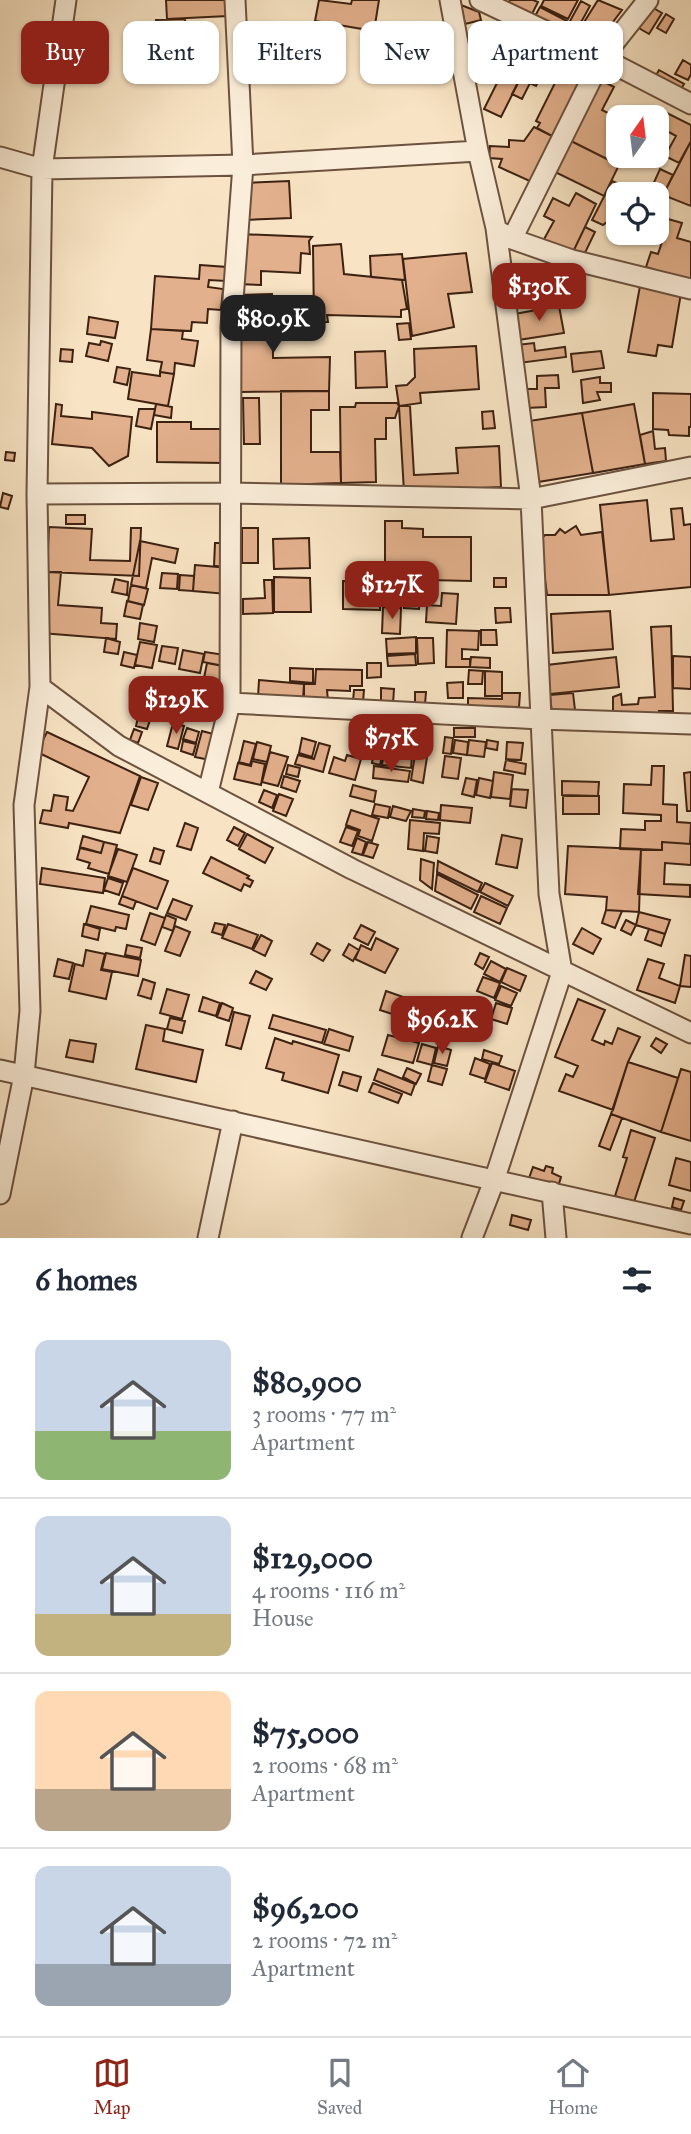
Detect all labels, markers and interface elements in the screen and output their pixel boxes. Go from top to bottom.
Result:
chip: Buy [21,21,109,84]
chip: Rent [123,21,219,84]
chip: Filters [233,21,346,84]
chip: New [360,21,454,84]
chip: Apartment [468,21,623,84]
north arrow [606,105,668,168]
map controls [606,105,669,245]
button: locate [606,182,669,245]
pin: $130K [490,264,588,323]
text: $130K [508,272,570,300]
pin: $80.9K [216,296,330,355]
text: $80.9K [237,304,309,332]
pin: $127K [343,562,441,621]
text: $127K [361,570,423,598]
pin: $129K [127,676,225,736]
text: $129K [145,685,207,713]
pin: $75K [350,714,432,774]
text: $75K [364,723,418,751]
pin: $96.2K [385,996,499,1056]
text: $96.2K [407,1005,477,1033]
icon: filters [618,1261,656,1299]
text: 6 homes [35,1262,137,1298]
text: $80,900 [252,1364,362,1400]
icon: home [91,1368,175,1452]
text: 3 rooms · 77 m² [252,1400,396,1428]
text: Apartment [252,1428,355,1456]
text: $129,000 [252,1540,373,1576]
icon: home [91,1544,175,1628]
text: 4 rooms · 116 m² [252,1576,405,1604]
text: House [252,1604,314,1632]
text: $75,000 [252,1715,359,1751]
icon: home [91,1719,175,1803]
text: 2 rooms · 68 m² [252,1751,398,1779]
text: Apartment [252,1779,355,1807]
text: $96,200 [252,1890,359,1926]
icon: home [91,1894,175,1978]
text: 2 rooms · 72 m² [252,1926,397,1954]
text: Apartment [252,1954,355,1982]
tab: Map [93,2054,131,2119]
tab: Saved [317,2054,362,2119]
tab: Home [548,2054,598,2119]

